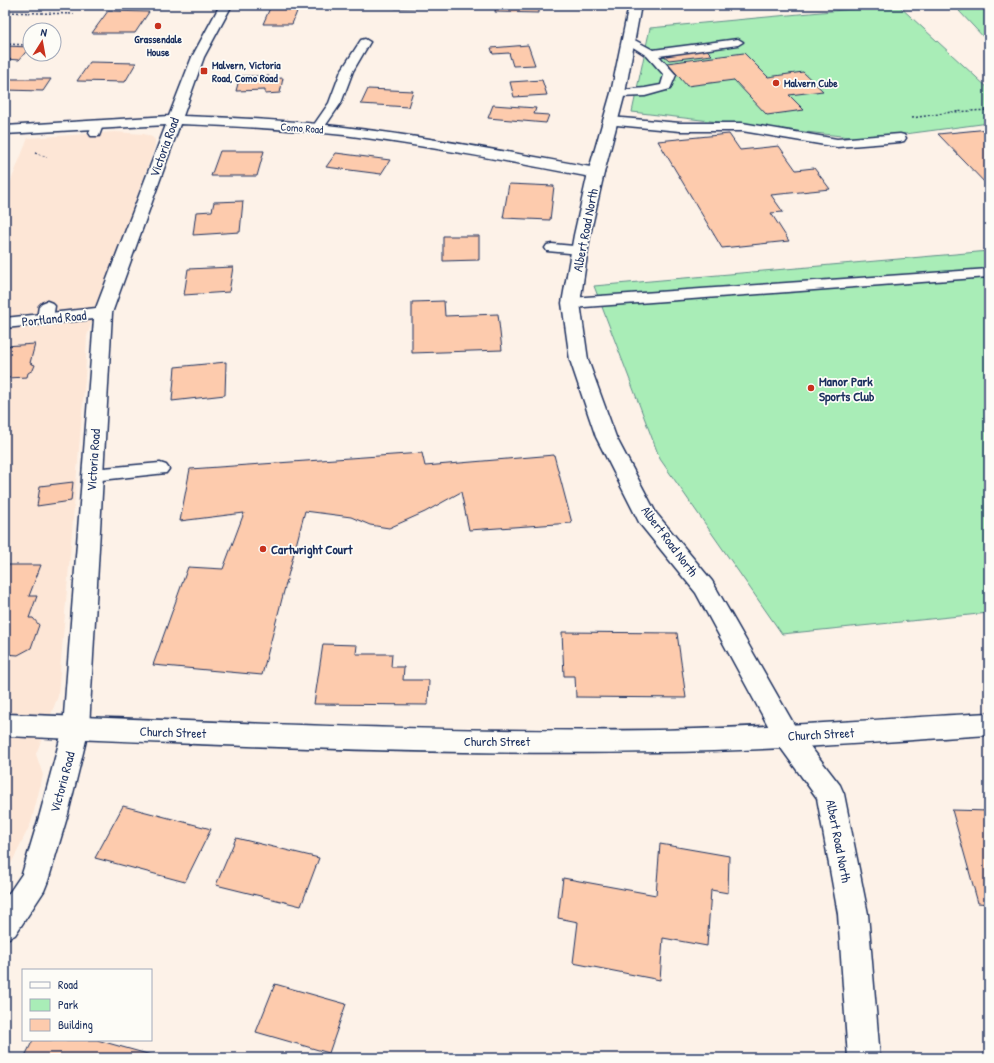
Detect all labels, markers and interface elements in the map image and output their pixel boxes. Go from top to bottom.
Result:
marker: Grassendale House [153,21,163,31]
north arrow [22,22,62,62]
text: N [40,25,48,40]
place label: Grassendale House [134,32,182,59]
place label: Malvern, Victoria Road, Como Road [212,58,281,85]
marker: Malvern, Victoria Road, Como Road [199,66,209,76]
place label: Malvern Cube [784,76,838,90]
marker: Malvern Cube [771,78,781,88]
street label: Victoria Road [145,115,183,179]
street label: Como Road [280,120,325,137]
street label: Albert Road North [568,186,602,273]
street label: Portland Road [21,306,87,330]
place label: Manor Park Sports Club [819,372,875,406]
marker: Manor Park Sports Club [806,383,816,393]
street label: Victoria Road [82,428,104,492]
street label: Albert Road North [637,502,703,580]
place label: Cartwright Court [271,540,353,559]
marker: Cartwright Court [258,544,268,554]
street label: Church Street [139,722,207,742]
street label: Church Street [787,723,855,745]
street label: Church Street [464,732,531,750]
street label: Victoria Road [45,750,79,814]
street label: Albert Road North [822,798,856,885]
legend [22,969,152,1041]
text: Road [58,976,78,993]
text: Park [58,996,78,1013]
text: Building [58,1016,93,1033]

